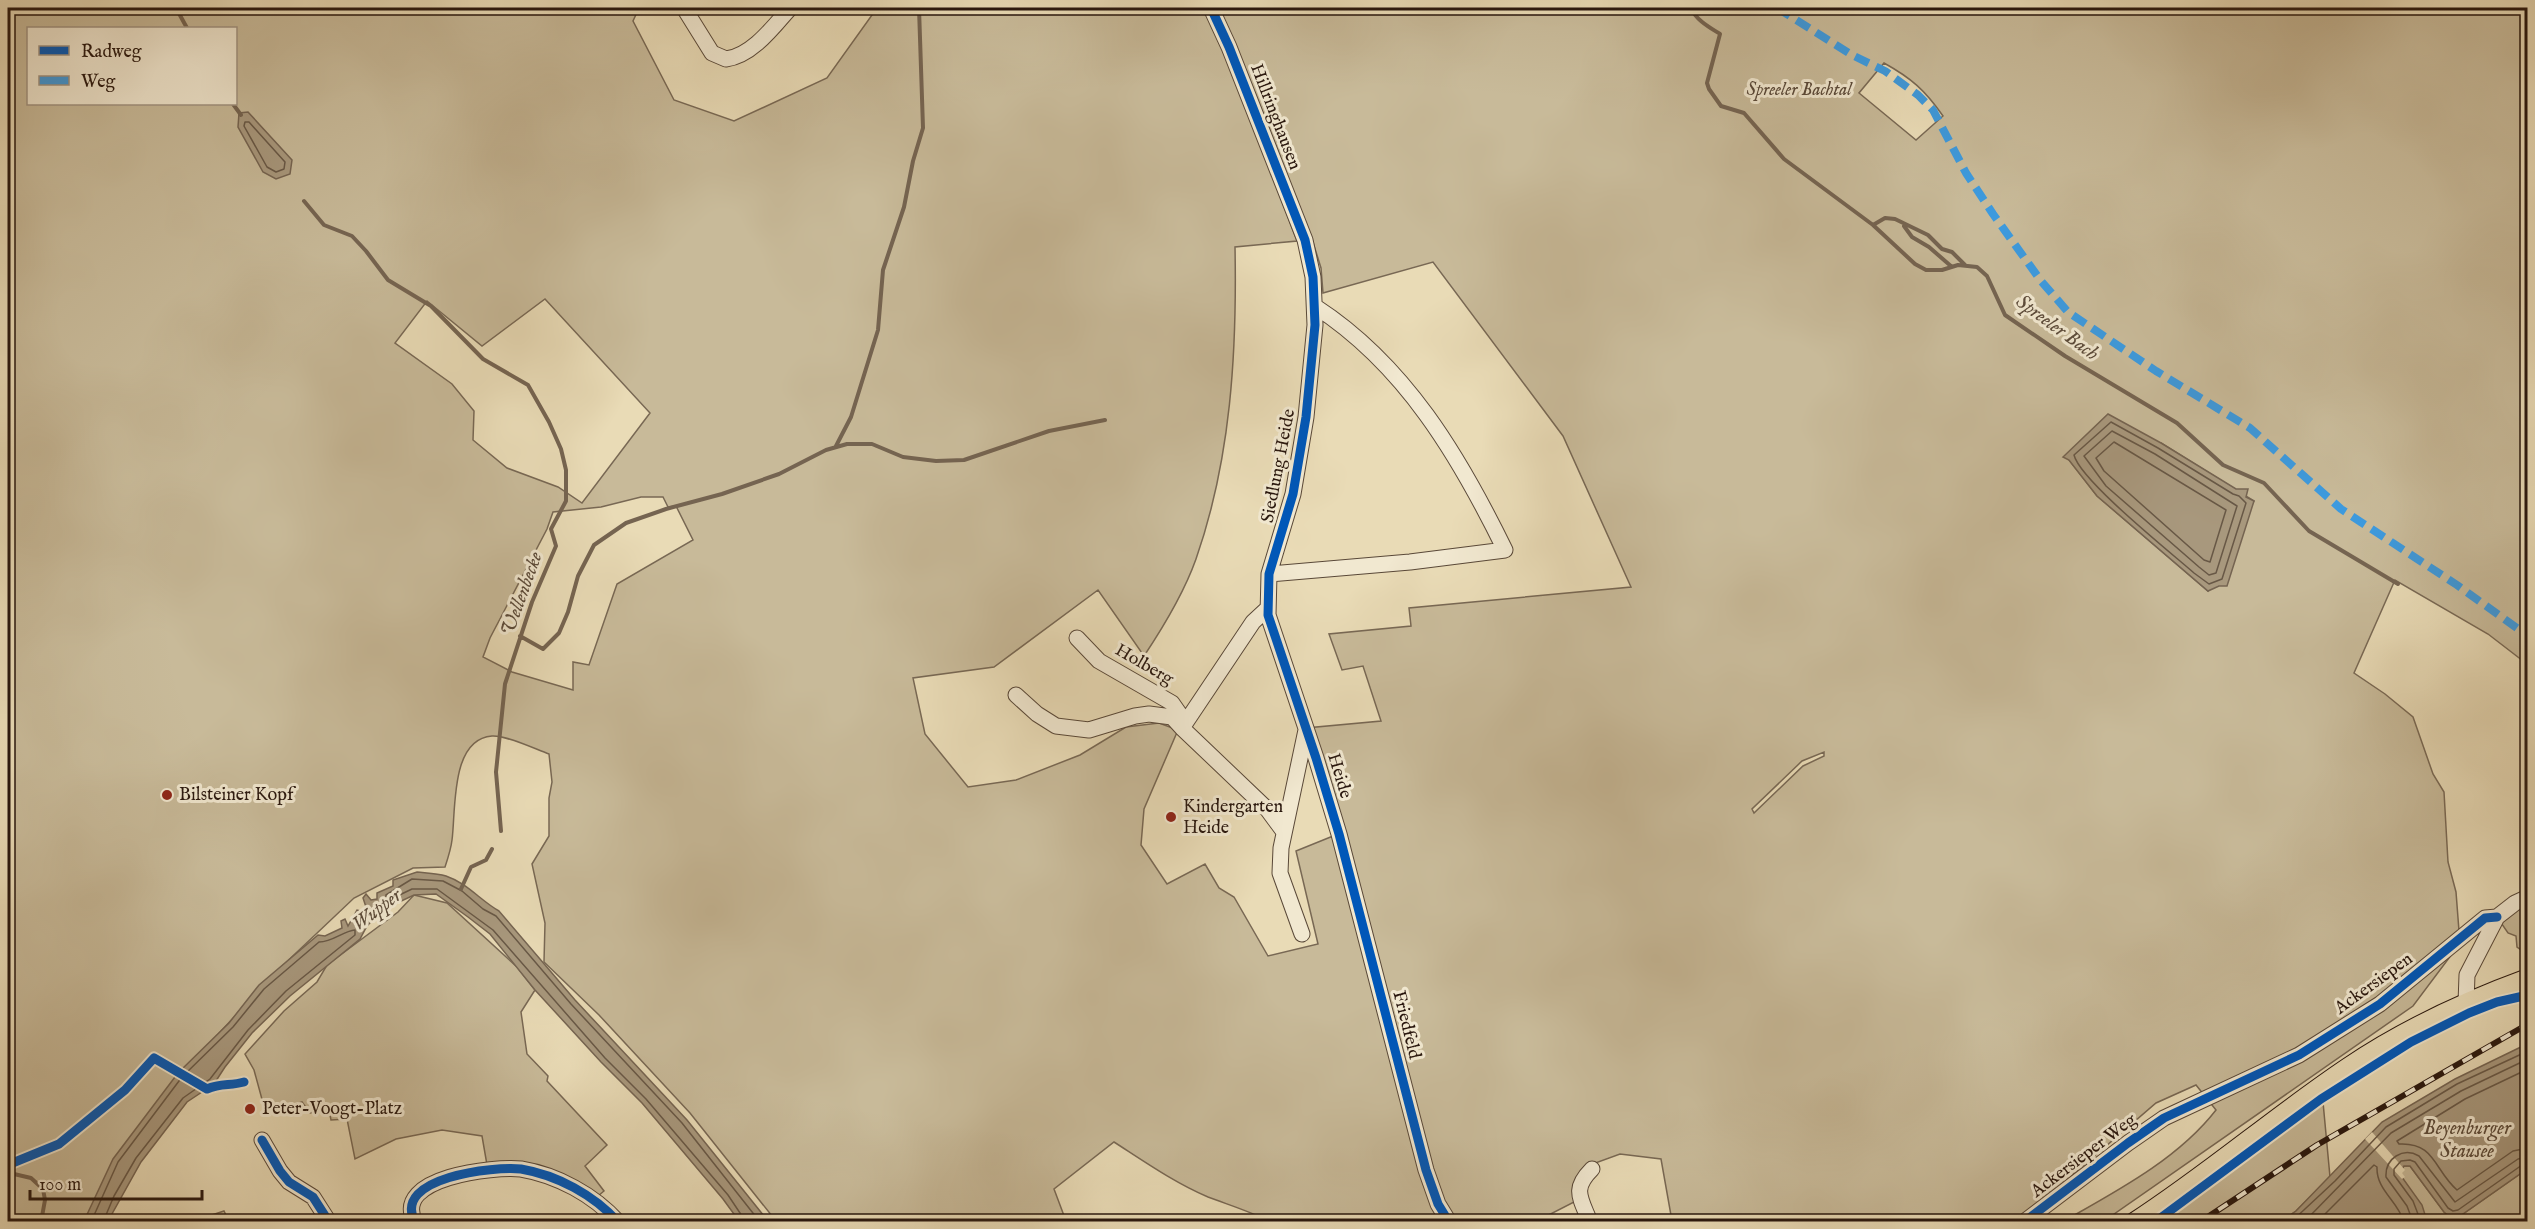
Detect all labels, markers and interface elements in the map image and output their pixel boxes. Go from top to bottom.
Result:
legend [27,27,237,105]
text: Radweg [81,41,142,64]
street label: Hillringhausen [1244,61,1306,174]
text: Weg [81,71,116,94]
park label: Spreeler Bachtal [1747,79,1853,102]
water label: Spreeler Bach [2011,290,2104,367]
street label: Siedlung Heide [1257,407,1301,525]
water label: Uellenbecke [495,548,549,639]
street label: Holberg [1111,639,1178,691]
street label: Heide [1321,751,1357,801]
place label: Bilsteiner Kopf [179,784,297,807]
marker: Bilsteiner Kopf [160,788,174,802]
place label: Kindergarten Heide [1183,796,1283,840]
marker: Kindergarten Heide [1164,810,1178,824]
water label: Wupper [347,883,408,937]
street label: Ackersiepen [2330,948,2418,1021]
street label: Friedfeld [1386,988,1426,1062]
place label: Peter-Voogt-Platz [262,1098,402,1121]
marker: Peter-Voogt-Platz [243,1102,257,1116]
street label: Ackersieper Weg [2026,1109,2142,1204]
water label: Beyenburger Stausee [2423,1116,2512,1164]
scale bar [30,1163,202,1201]
text: 100 m [39,1174,81,1197]

